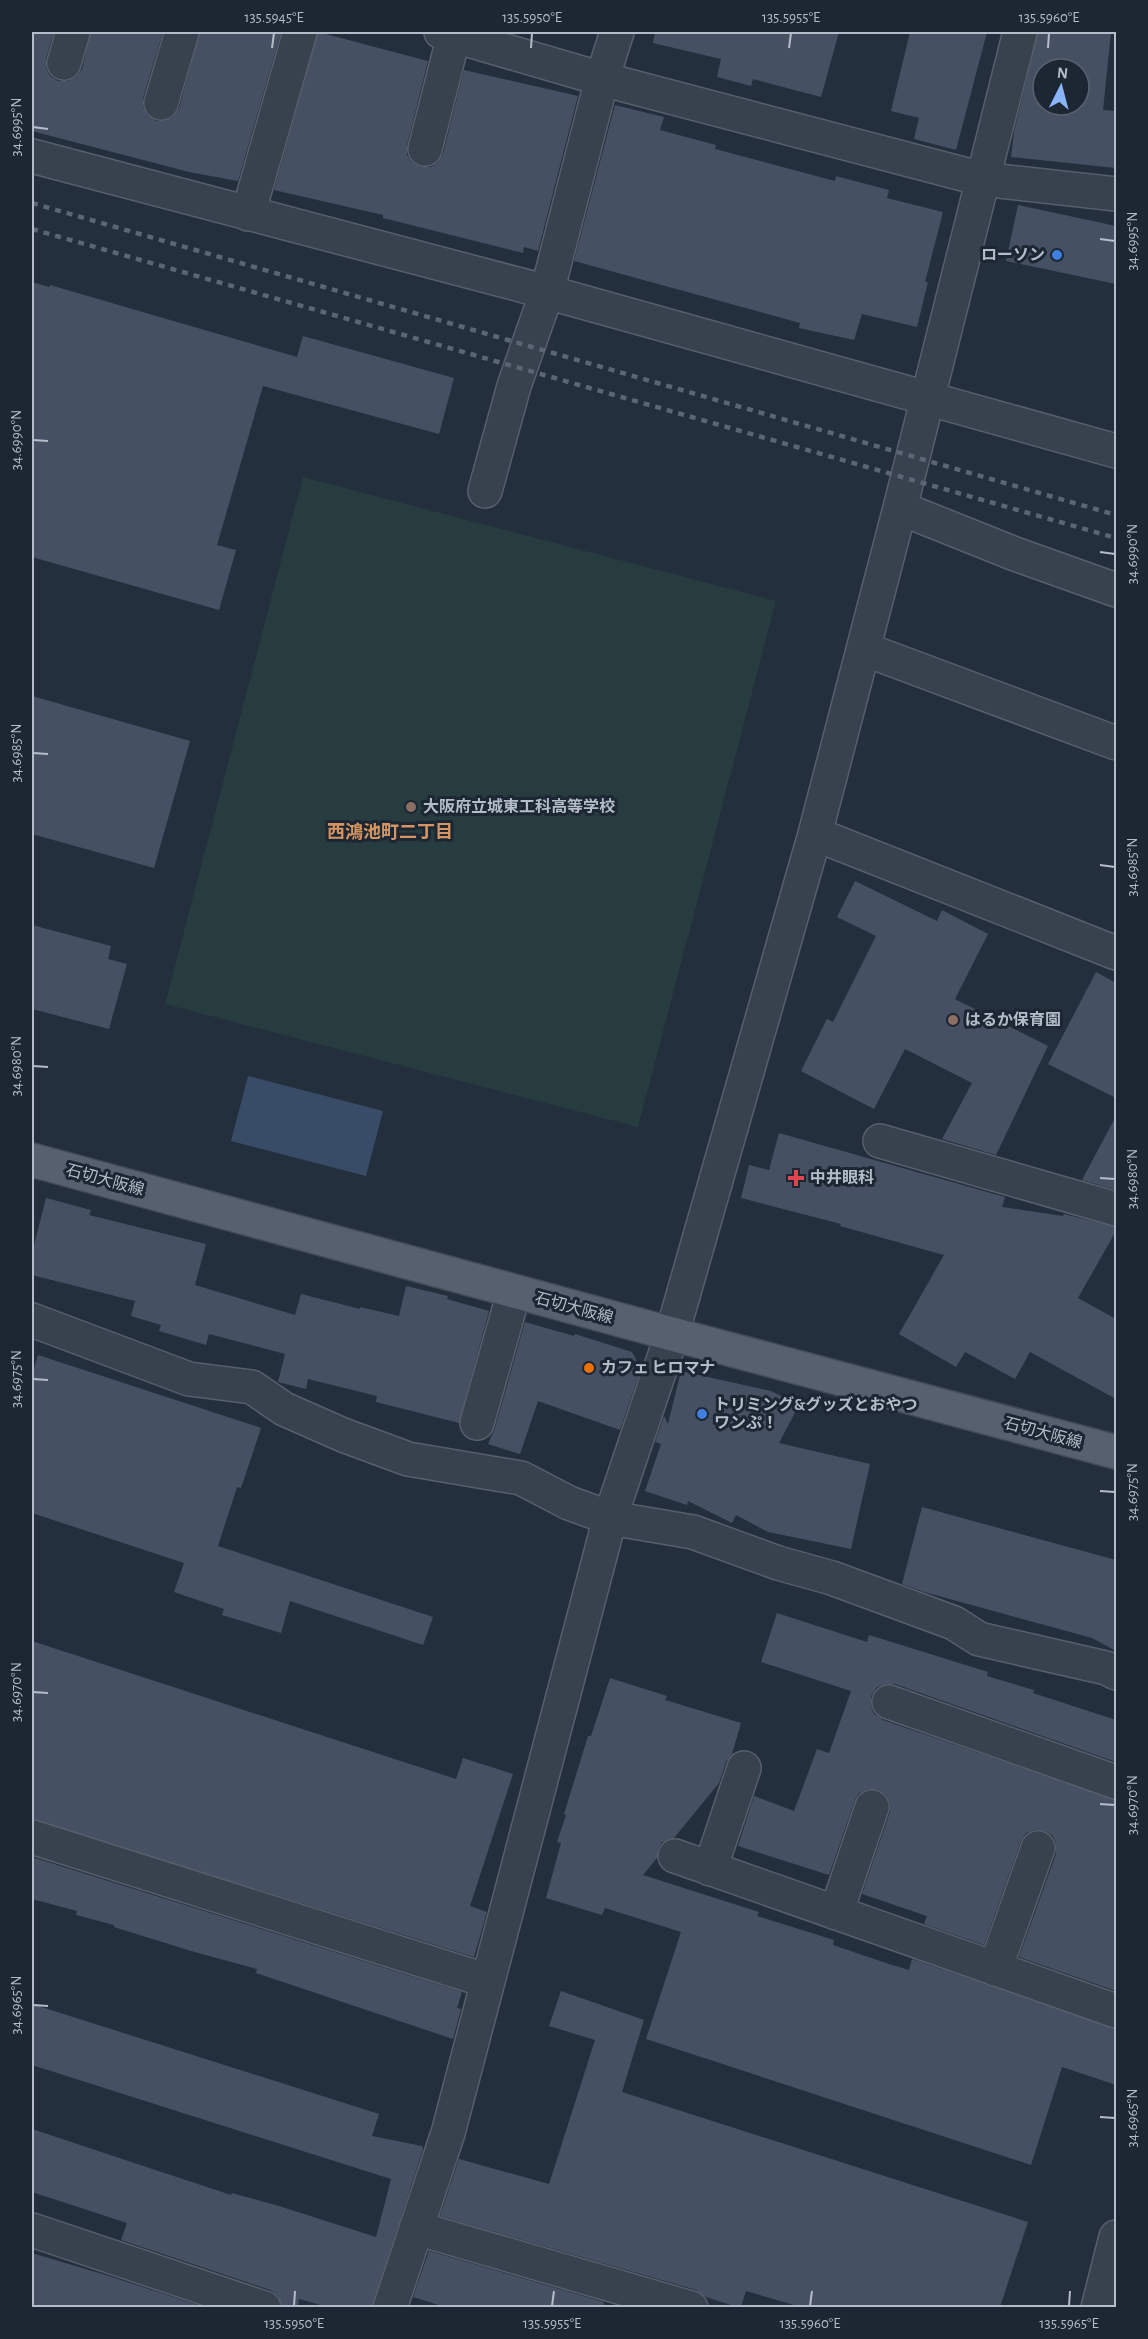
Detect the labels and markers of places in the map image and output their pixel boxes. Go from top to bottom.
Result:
place label: ローソン [981,247,1045,263]
marker: ローソン [1050,248,1064,262]
place label: 大阪府立城東工科高等学校 [423,797,615,815]
marker: 大阪府立城東工科高等学校 [404,800,418,814]
place label: はるか保育園 [965,1011,1061,1028]
marker: はるか保育園 [946,1013,960,1027]
place label: 中井眼科 [810,1168,874,1186]
marker: 中井眼科 [787,1169,805,1187]
place label: カフェ ヒロマナ [601,1360,715,1376]
marker: カフェ ヒロマナ [582,1361,596,1375]
place label: トリミング&グッズとおやつ ワンぷ！ [714,1395,917,1431]
marker: トリミング&グッズとおやつ ワンぷ！ [695,1407,709,1421]

